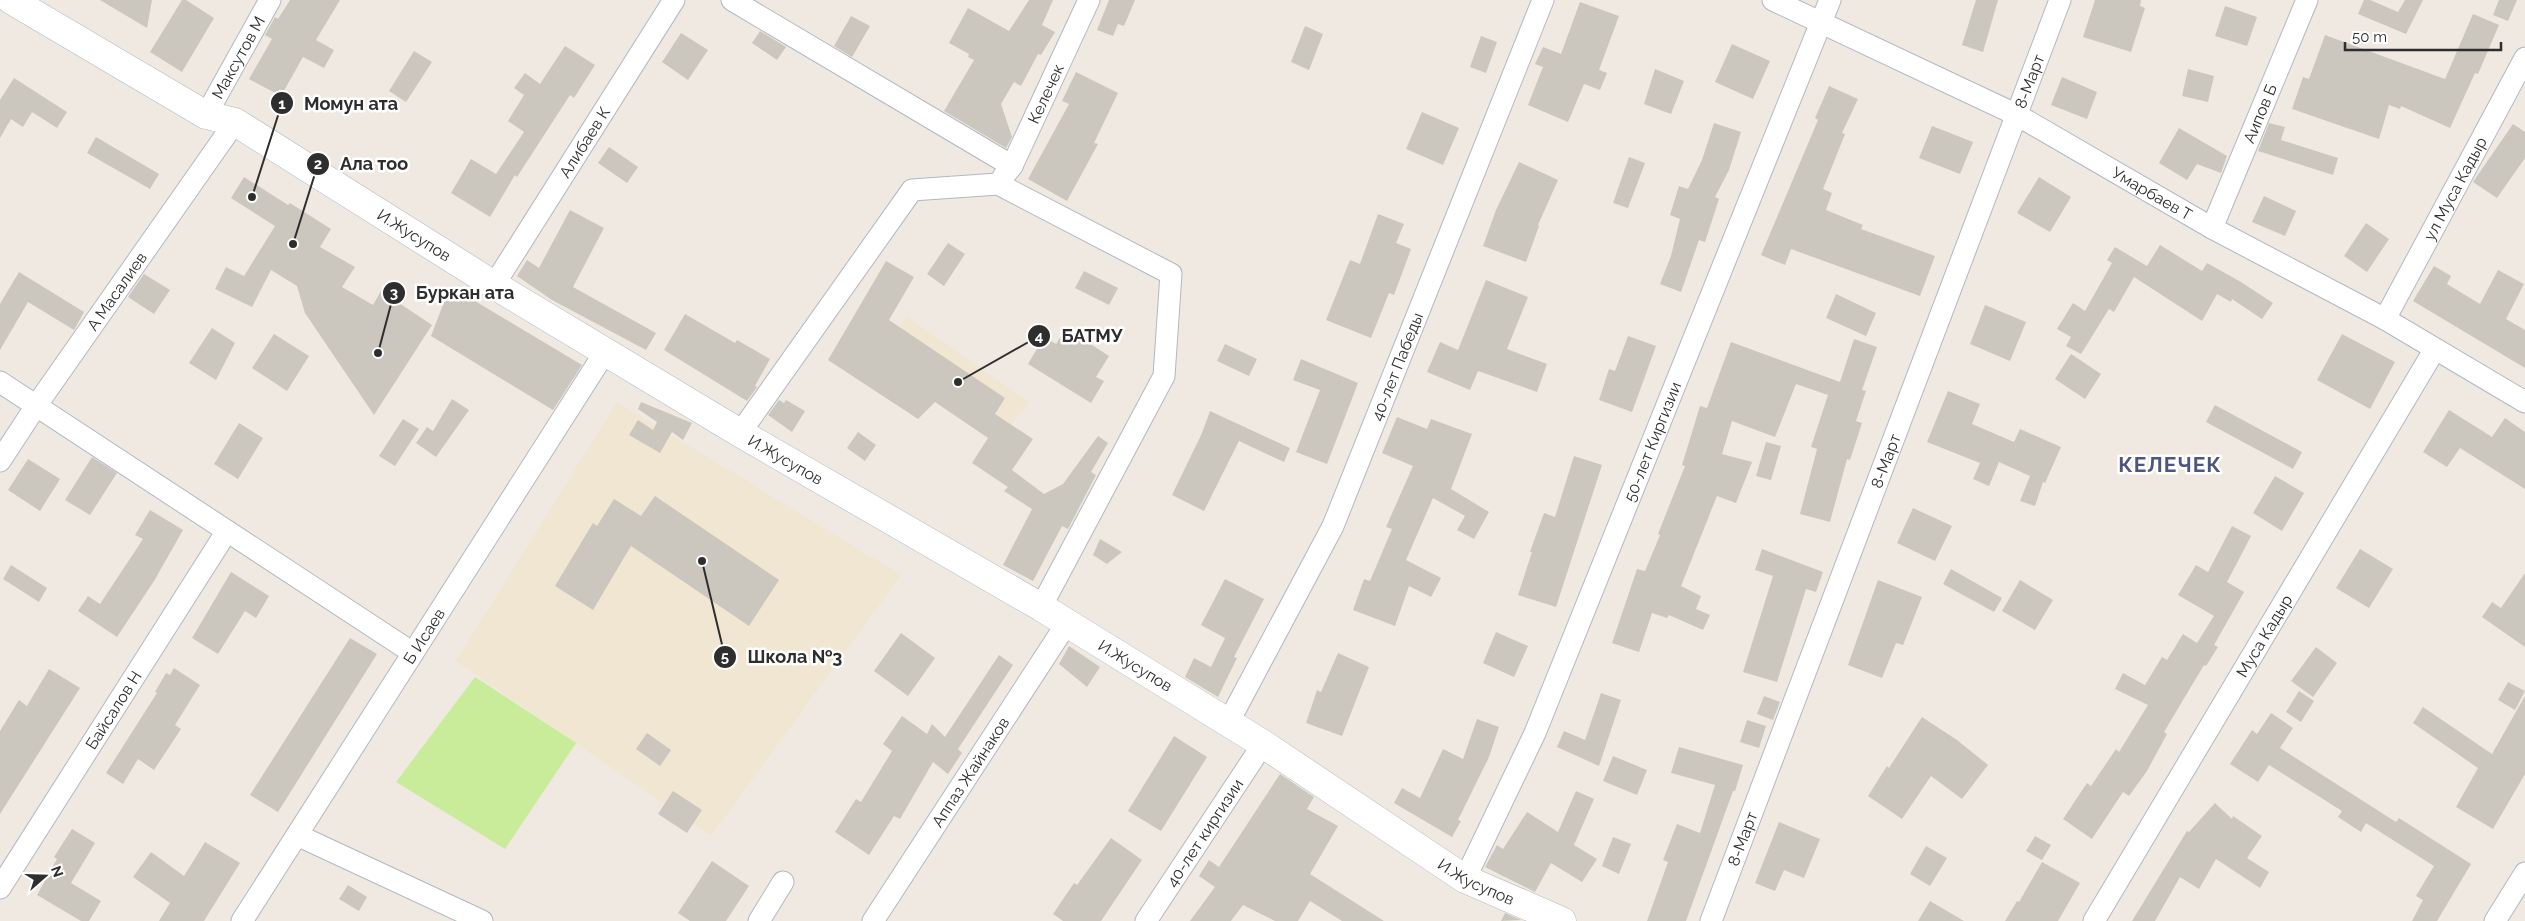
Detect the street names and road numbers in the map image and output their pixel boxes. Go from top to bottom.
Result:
street label: Максутов М [208,13,269,102]
street label: 8-Март [2011,51,2049,111]
street label: Келечек [1024,61,1068,127]
street label: Аипов Б [2239,81,2281,146]
street label: Алибаев К [555,103,614,181]
street label: ул Муса Кадыр [2420,134,2491,244]
street label: Умарбаев Т [2108,163,2196,225]
street label: И.Жусупов [374,205,454,265]
street label: А Масалиев [83,249,151,334]
street label: 40-лет Пабеды [1367,310,1427,424]
street label: 50-лет Киргизии [1620,379,1685,504]
street label: И.Жусупов [745,431,826,489]
street label: 8-Март [1867,431,1905,491]
street label: Муса Кадыр [2232,591,2296,681]
street label: Б Исаев [399,605,449,668]
street label: И.Жусупов [1095,636,1176,696]
street label: Байсалов Н [82,667,146,753]
street label: Аппаз Жайнаков [928,714,1013,831]
street label: 40-лет киргизии [1162,775,1247,891]
street label: 8-Март [1724,809,1762,869]
street label: И.Жусупов [1434,855,1517,909]

